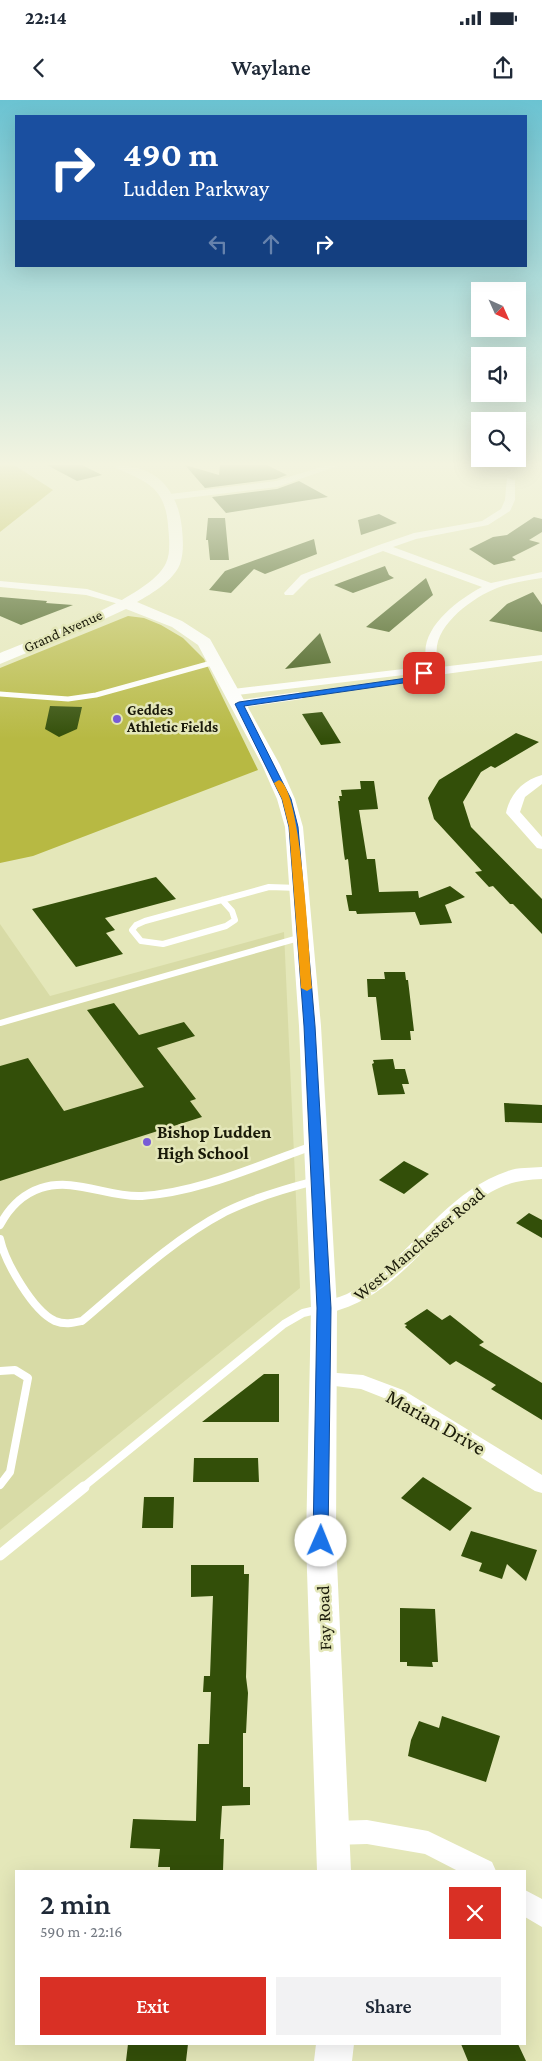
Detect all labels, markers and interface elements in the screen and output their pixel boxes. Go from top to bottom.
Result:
text: 22:14 [25,7,67,28]
icon: back [25,54,53,82]
icon: share [489,54,517,82]
text: Waylane [231,55,311,80]
icon: right [40,135,105,200]
text: 490 m [123,135,218,174]
text: Ludden Parkway [123,176,269,201]
icon: left [204,230,232,258]
icon: ahead [257,230,285,258]
icon: right [310,230,338,258]
north arrow [471,282,526,338]
map controls [471,282,526,467]
button: sound [471,347,526,402]
button: search [471,412,526,467]
street label: Grand Avenue [21,606,105,655]
pin [403,652,445,694]
icon: arrive [410,659,438,687]
place label: Geddes Athletic Fields [126,702,218,735]
marker: Geddes Athletic Fields [111,713,123,725]
place label: Bishop Ludden High School [157,1122,272,1163]
marker: Bishop Ludden High School [141,1136,153,1148]
street label: West Manchester Road [349,1183,489,1305]
street label: Marian Drive [382,1384,490,1460]
position arrow [294,1514,346,1566]
street label: Fay Road [313,1585,335,1651]
text: 2 min [40,1887,111,1920]
button: close [449,1887,501,1939]
text: 590 m · 22:16 [40,1923,122,1940]
button: Exit [40,1977,266,2035]
button: Share [276,1977,501,2035]

